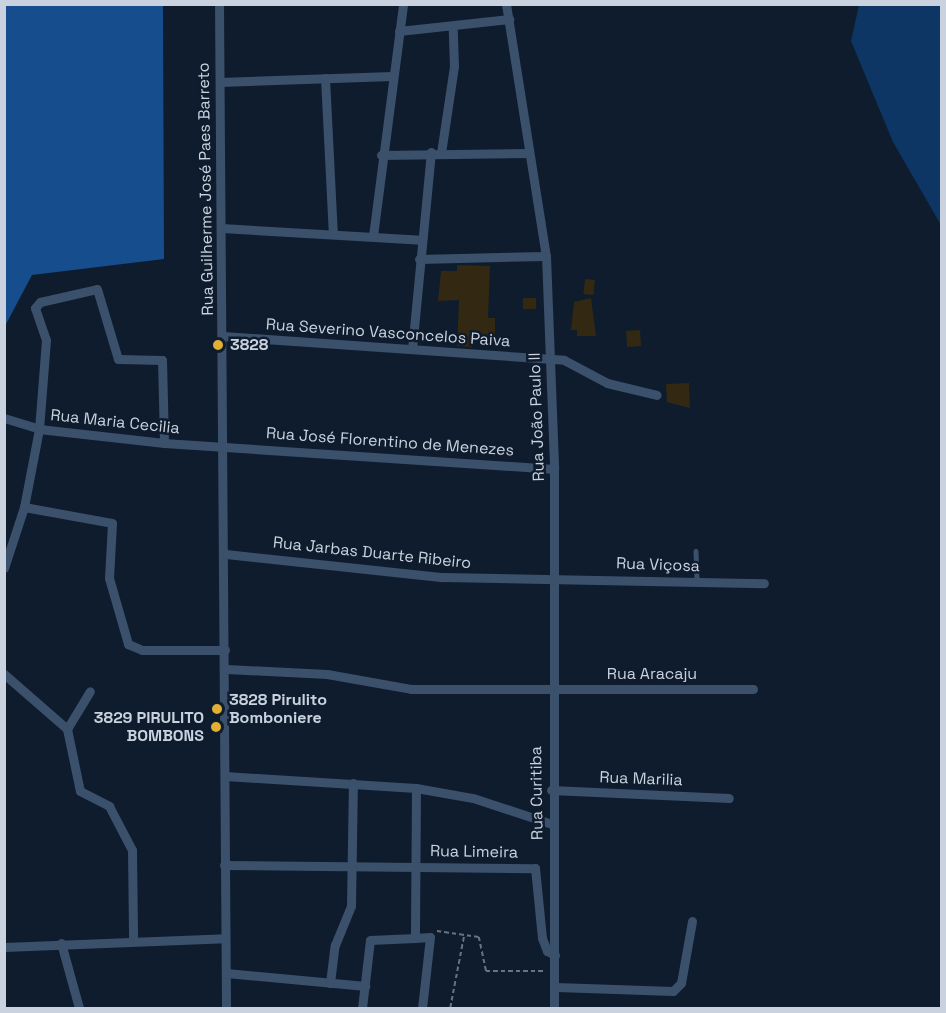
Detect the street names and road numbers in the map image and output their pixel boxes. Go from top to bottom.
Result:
street label: Rua Guilherme José Paes Barreto [194,62,218,316]
street label: Rua Severino Vasconcelos Paiva [265,315,511,351]
street label: Rua João Paulo II [525,352,549,482]
street label: Rua Maria Cecilia [49,406,181,438]
street label: Rua José Florentino de Menezes [265,424,515,460]
street label: Rua Jarbas Duarte Ribeiro [272,533,472,573]
street label: Rua Viçosa [616,554,700,576]
street label: Rua Aracaju [607,664,697,684]
street label: Rua Curitiba [527,746,547,840]
street label: Rua Marilia [599,768,683,790]
street label: Rua Limeira [430,842,518,862]

